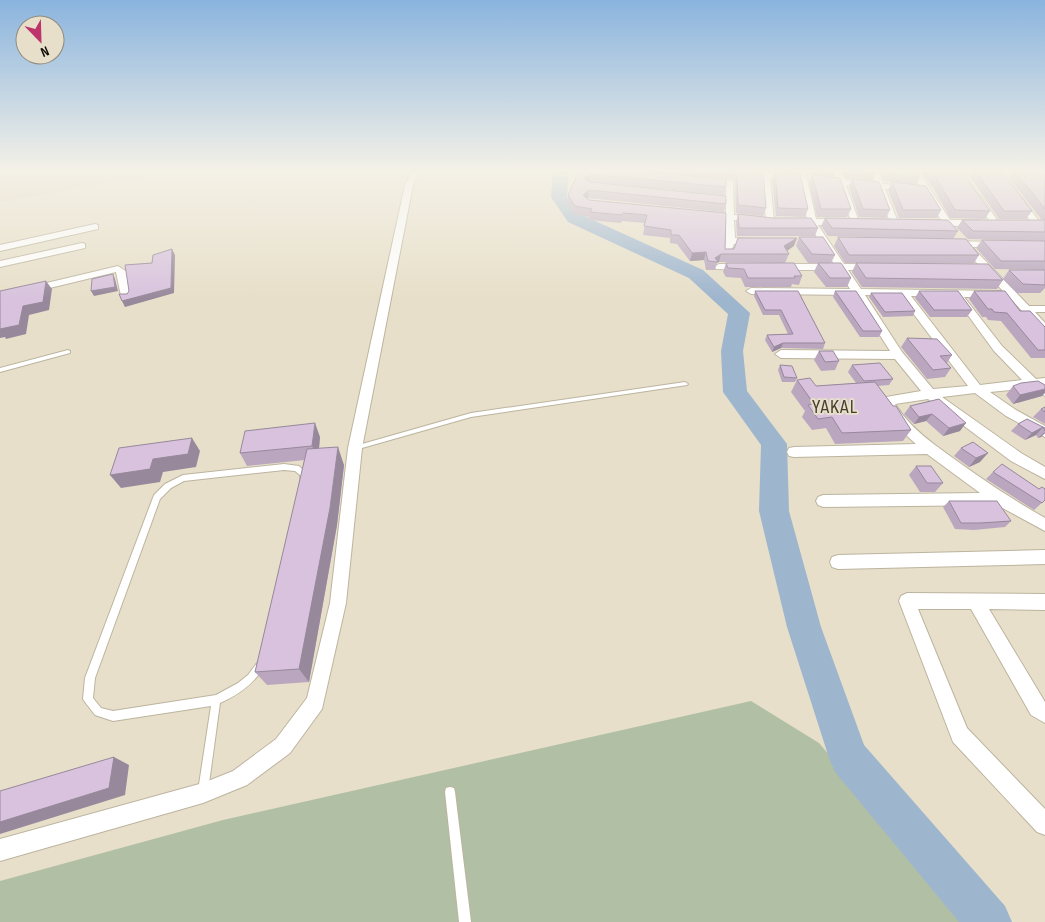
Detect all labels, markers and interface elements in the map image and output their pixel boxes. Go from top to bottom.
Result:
north arrow [15,15,65,65]
text: N [38,42,52,61]
district label: YAKAL [812,395,858,419]

